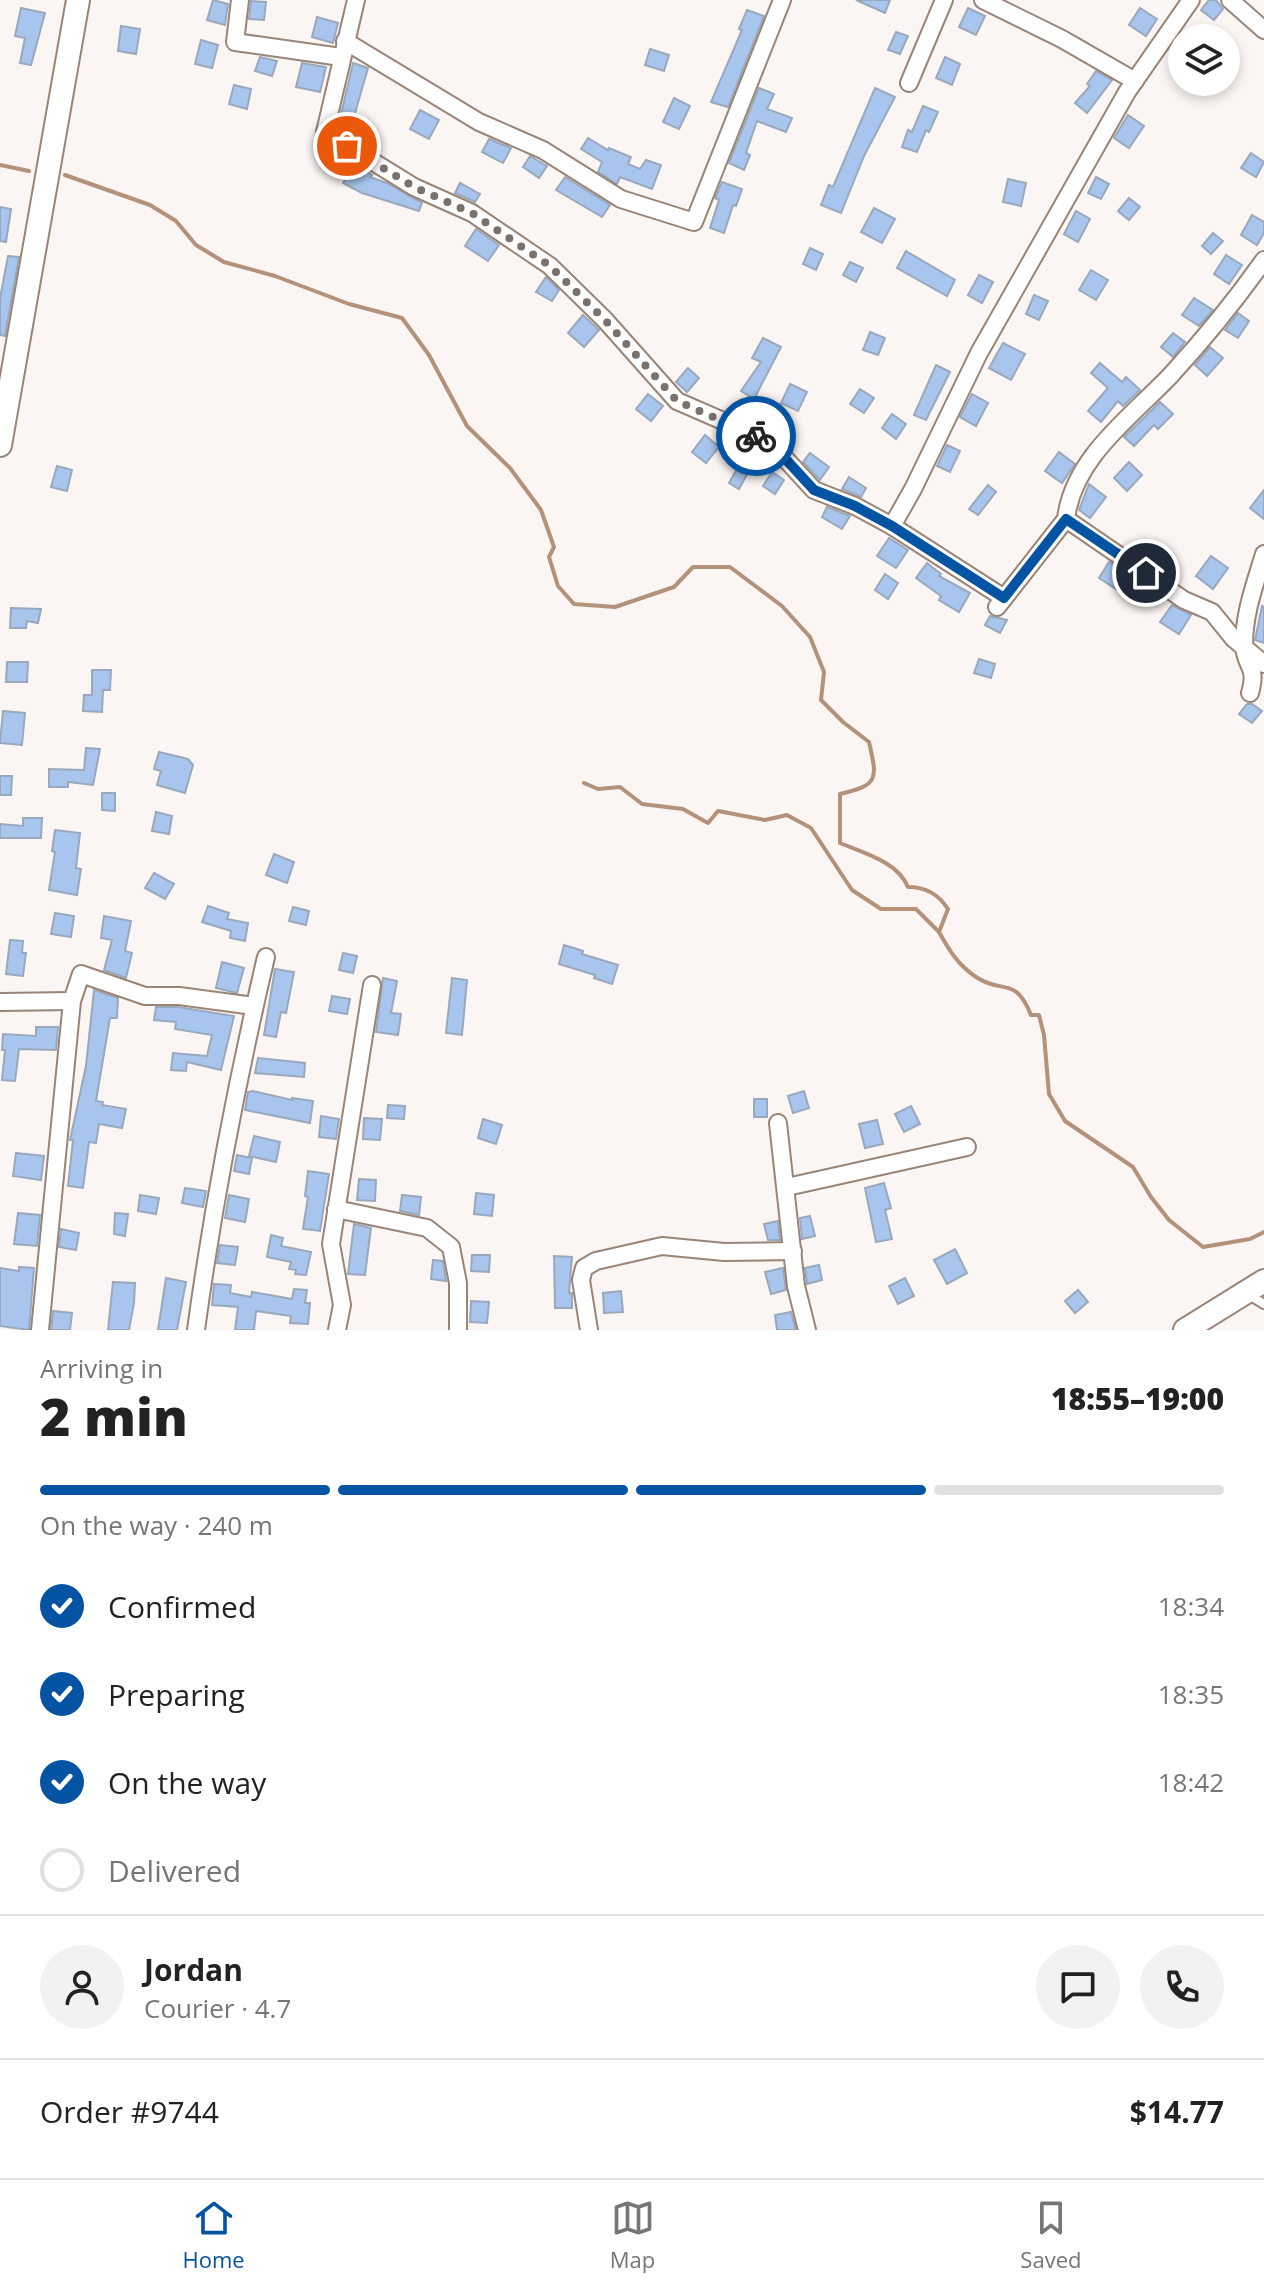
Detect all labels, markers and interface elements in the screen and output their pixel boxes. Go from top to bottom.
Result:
map controls [1168,24,1240,96]
button: layers [1168,24,1240,96]
pin [313,112,381,180]
icon: bag [325,124,369,168]
courier [716,396,796,476]
icon: bike [734,414,778,458]
pin [1112,539,1180,607]
icon: home [1124,551,1168,595]
text: Arriving in [40,1350,163,1386]
text: 18:55–19:00 [1051,1378,1224,1419]
text: 2 min [40,1380,188,1451]
text: On the way · 240 m [40,1507,273,1543]
icon: check [40,1584,84,1628]
text: Confirmed [108,1586,256,1627]
text: 18:34 [1158,1588,1224,1624]
icon: check [40,1672,84,1716]
text: Preparing [108,1674,245,1715]
text: 18:35 [1158,1676,1224,1712]
icon: check [40,1760,84,1804]
text: On the way [108,1762,266,1803]
text: 18:42 [1158,1764,1224,1800]
text: Delivered [108,1850,241,1891]
button: person [40,1945,124,2029]
button: chat [1036,1945,1120,2029]
button: phone [1140,1945,1224,2029]
text: Jordan [144,1949,243,1990]
text: Courier · 4.7 [144,1990,291,2026]
text: Order #9744 [40,2091,219,2132]
text: $14.77 [1130,2091,1224,2132]
tab: Home [183,2196,245,2274]
tab: Map [610,2196,655,2274]
tab: Saved [1020,2196,1081,2274]

